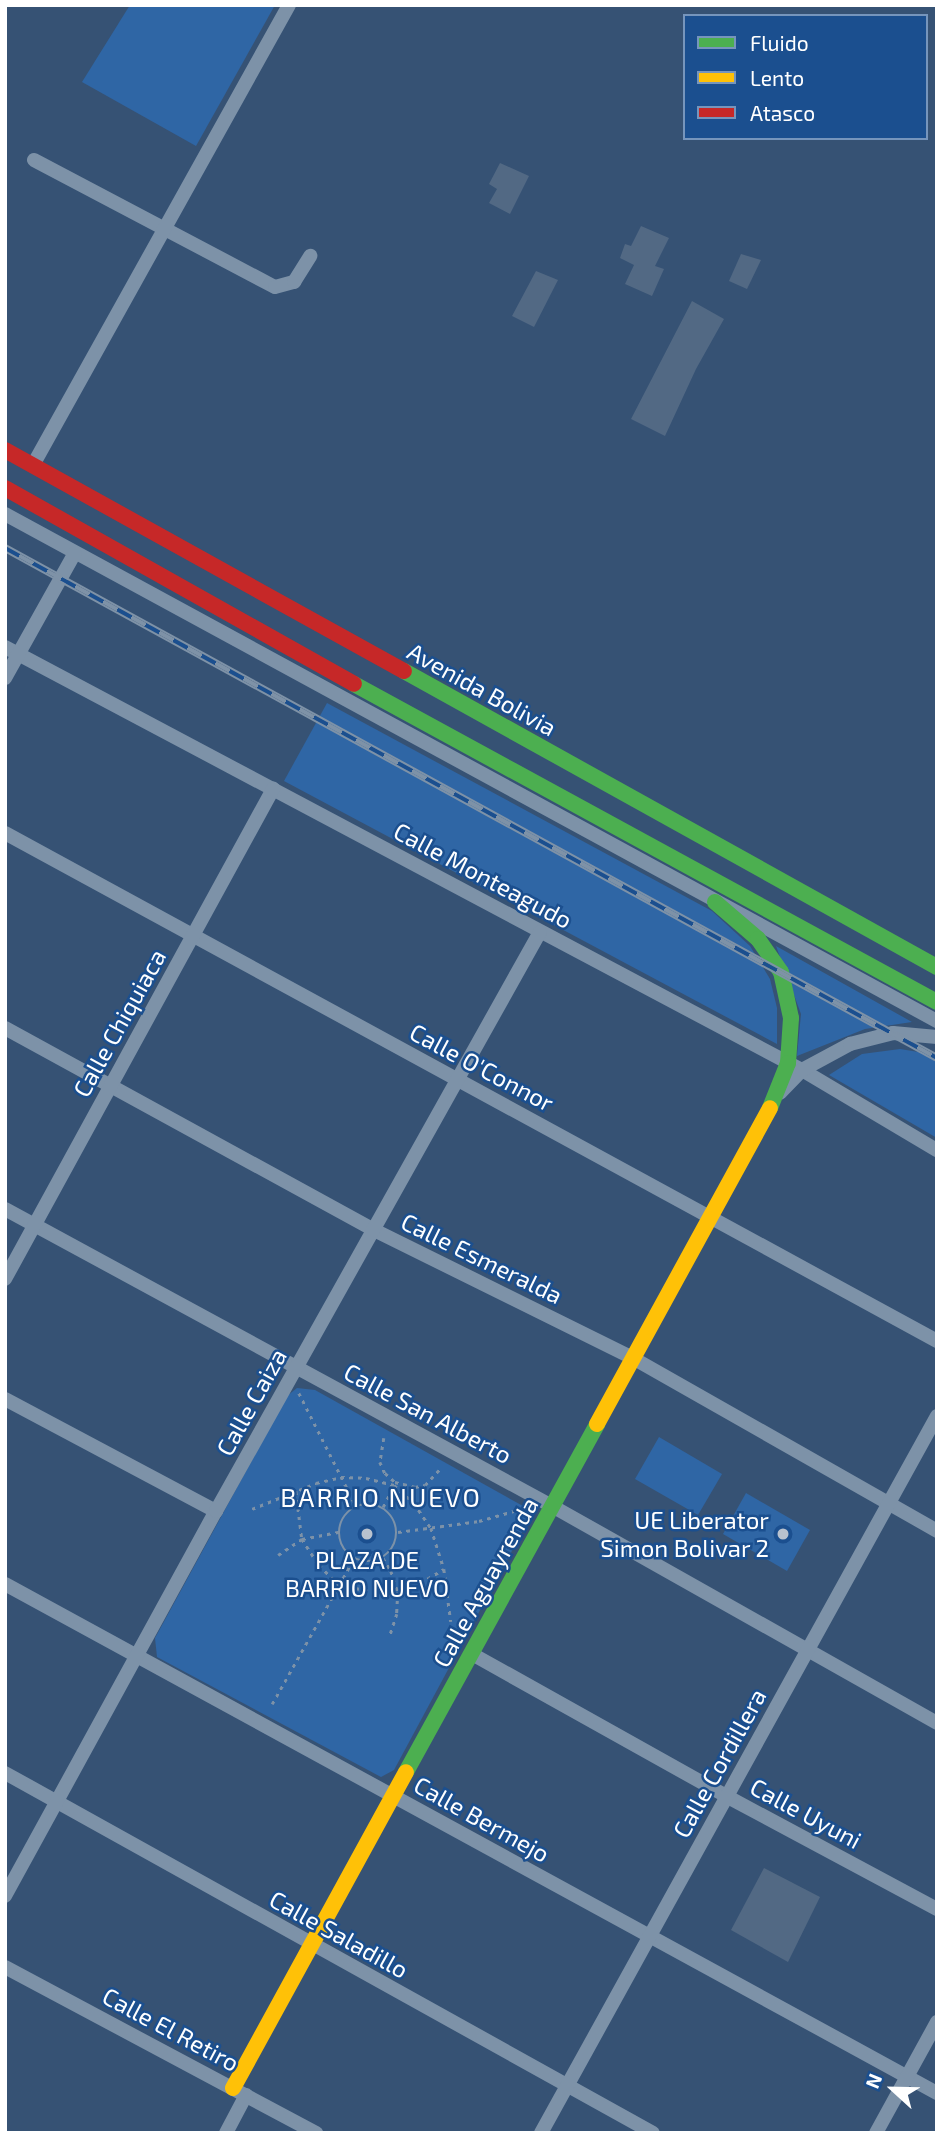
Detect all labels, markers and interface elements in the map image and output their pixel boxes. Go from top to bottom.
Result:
legend [683,14,928,140]
text: Fluido [750,30,809,55]
text: Lento [750,65,804,90]
text: Atasco [750,100,815,125]
street label: Avenida Bolivia [403,636,561,742]
street label: Calle Monteagudo [389,816,577,934]
street label: Calle Chiquiaca [67,944,171,1102]
street label: Calle O'Connor [405,1017,559,1117]
street label: Calle Esmeralda [397,1207,567,1309]
street label: Calle Caiza [210,1344,292,1460]
street label: Calle San Alberto [339,1357,517,1469]
district label: BARRIO NUEVO [282,1481,480,1513]
street label: Calle Aguayrenda [426,1492,544,1672]
place label: UE Liberator Simon Bolivar 2 [600,1506,769,1562]
marker: PLAZA DE BARRIO NUEVO [359,1526,375,1542]
marker: UE Liberator Simon Bolivar 2 [775,1526,791,1542]
place label: PLAZA DE BARRIO NUEVO [285,1546,449,1602]
street label: Calle Cordillera [666,1684,772,1842]
street label: Calle Bermejo [409,1770,555,1868]
street label: Calle Uyuni [746,1772,866,1854]
street label: Calle Saladillo [265,1884,413,1984]
street label: Calle El Retiro [98,1981,244,2077]
north arrow [858,2054,928,2124]
text: N [860,2070,886,2092]

